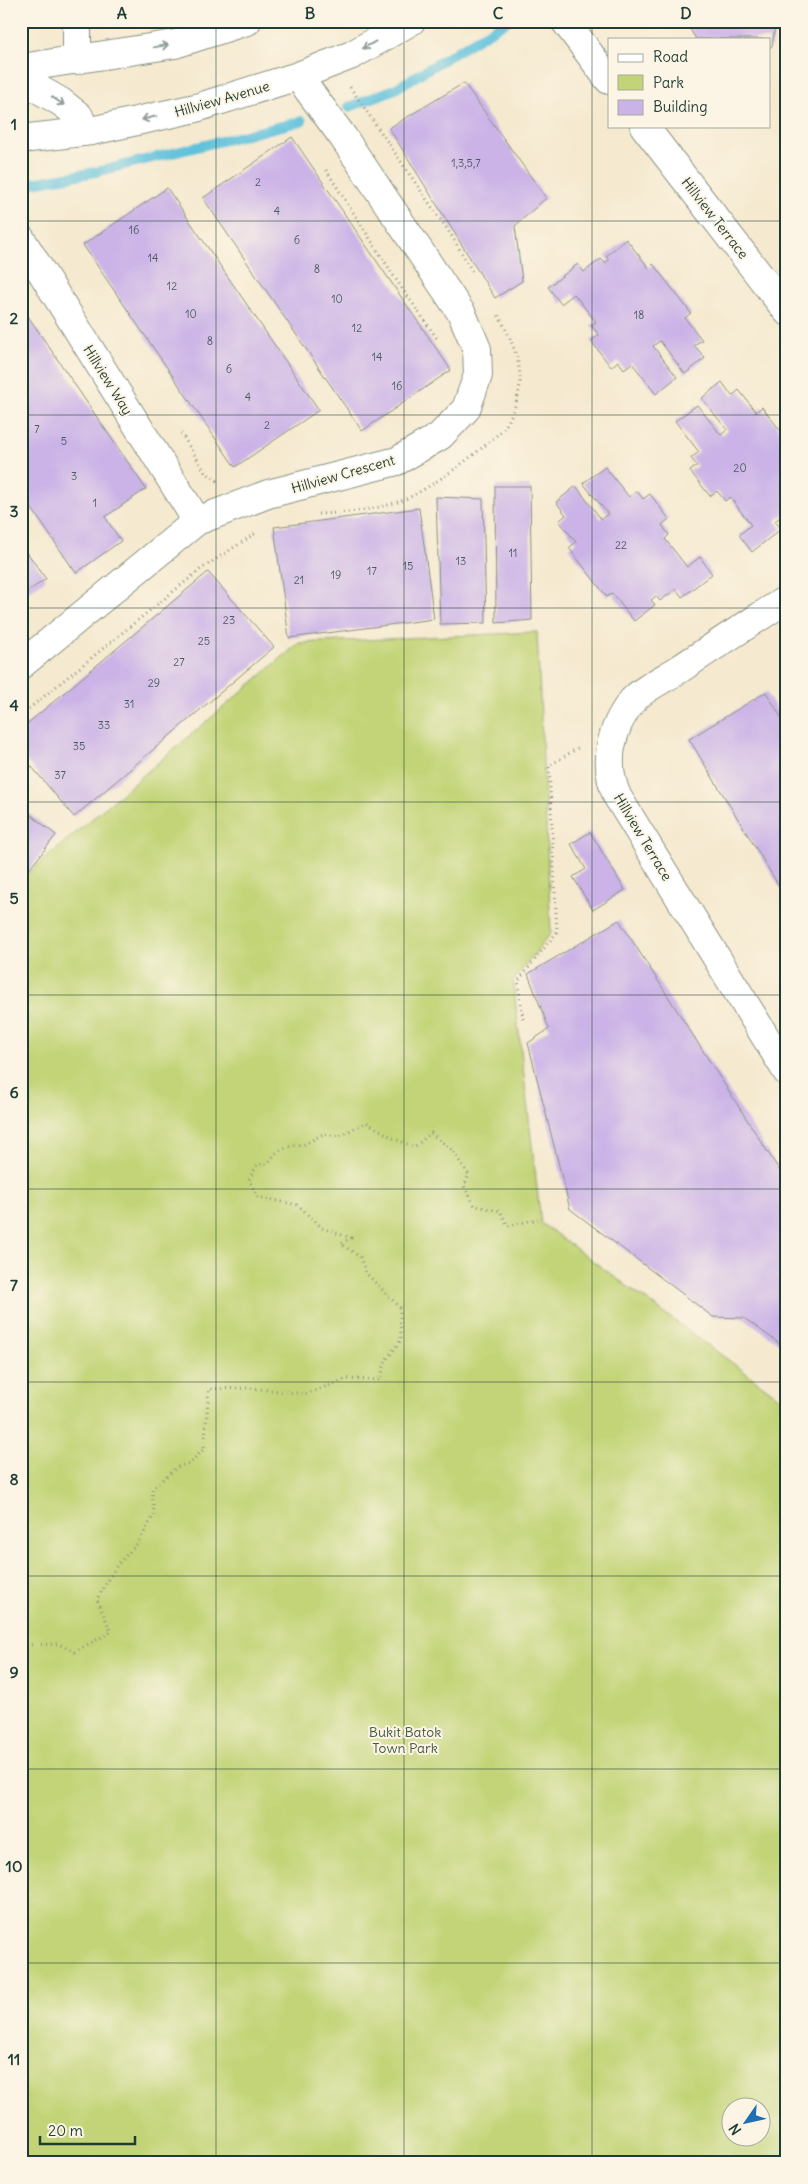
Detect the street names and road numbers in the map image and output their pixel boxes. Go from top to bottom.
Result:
street label: Hillview Avenue [172,77,272,121]
street label: Hillview Terrace [677,174,753,262]
street label: Hillview Way [79,342,137,418]
street label: Hillview Crescent [289,451,397,497]
street label: Hillview Terrace [610,790,676,884]

